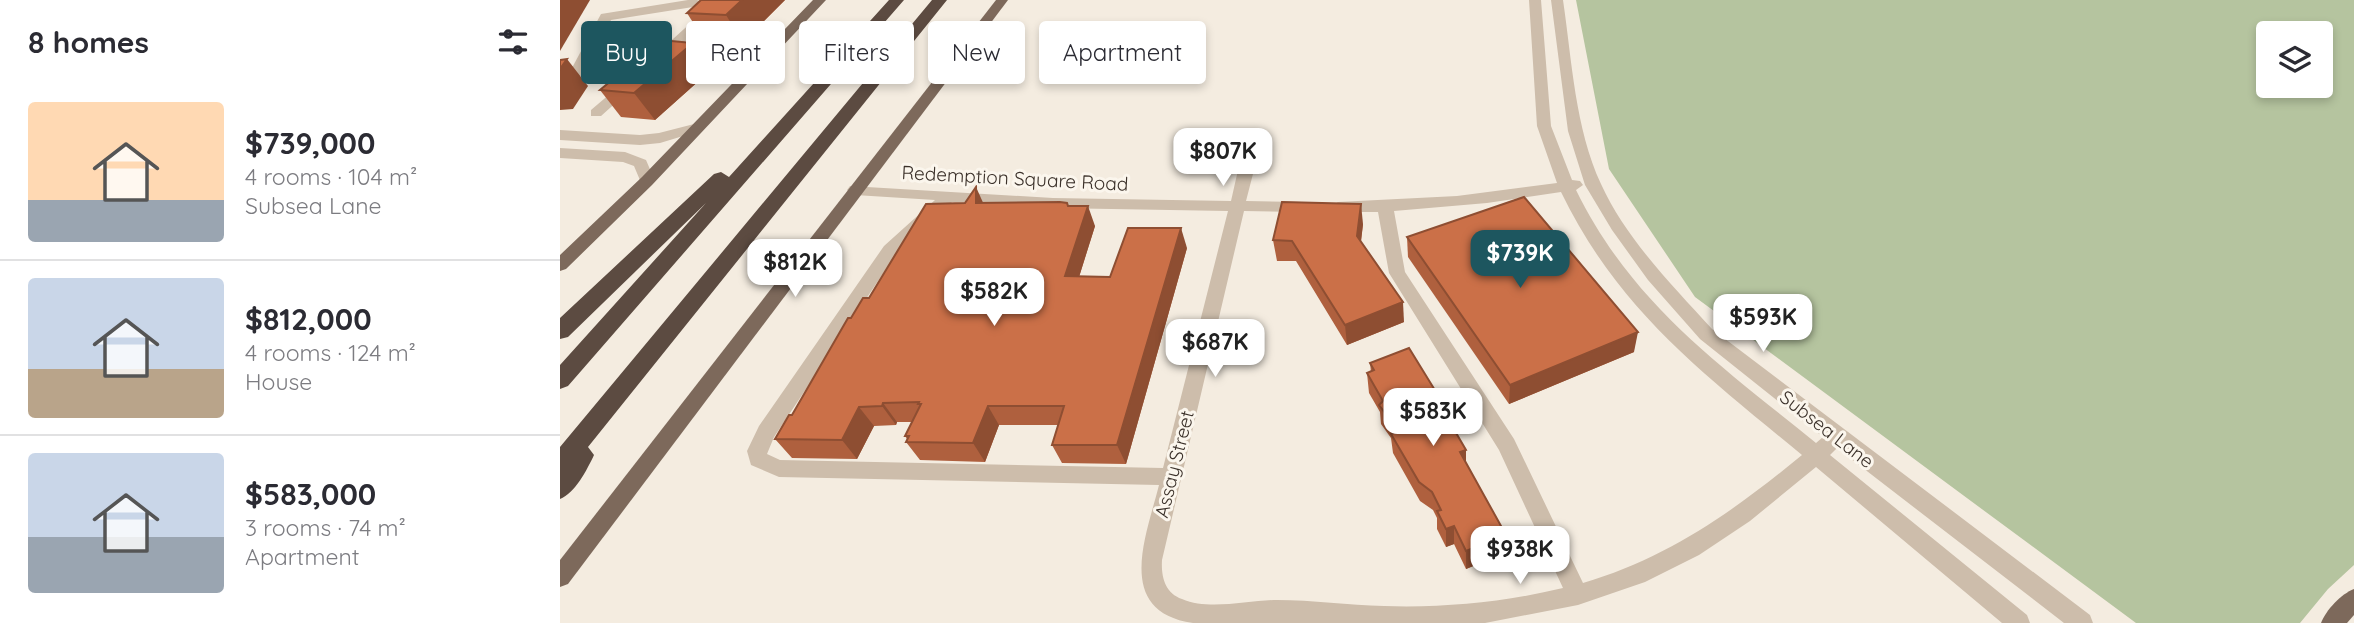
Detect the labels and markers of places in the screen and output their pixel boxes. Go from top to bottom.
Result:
pin: $807K [1174,128,1272,188]
pin: $739K [1471,230,1569,290]
pin: $812K [746,240,844,299]
pin: $582K [945,268,1043,328]
pin: $593K [1714,294,1812,354]
pin: $687K [1166,320,1264,379]
pin: $583K [1384,388,1482,448]
pin: $938K [1471,526,1569,586]

